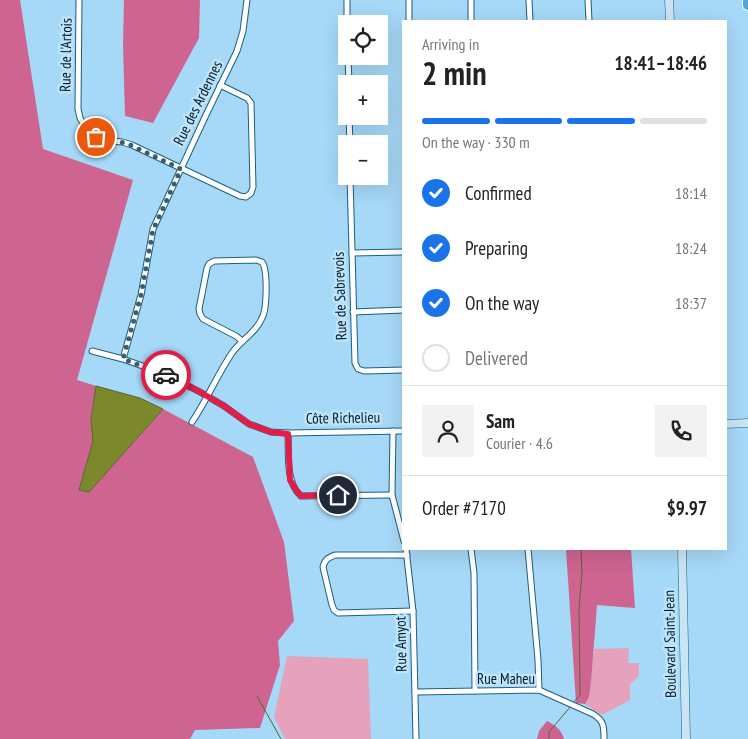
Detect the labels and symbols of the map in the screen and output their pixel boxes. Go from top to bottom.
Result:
street label: Rue de l'Artois [55,18,76,92]
street label: Rue des Ardennes [169,57,226,148]
pin [75,116,117,158]
street label: Rue de Sabrevois [328,251,351,341]
courier [141,350,191,400]
street label: Côte Richelieu [306,407,380,428]
pin [317,474,359,516]
street label: Boulevard Saint-Jean [659,590,680,698]
street label: Rue Amyot [391,616,410,672]
street label: Rue Maheu [477,669,535,688]

